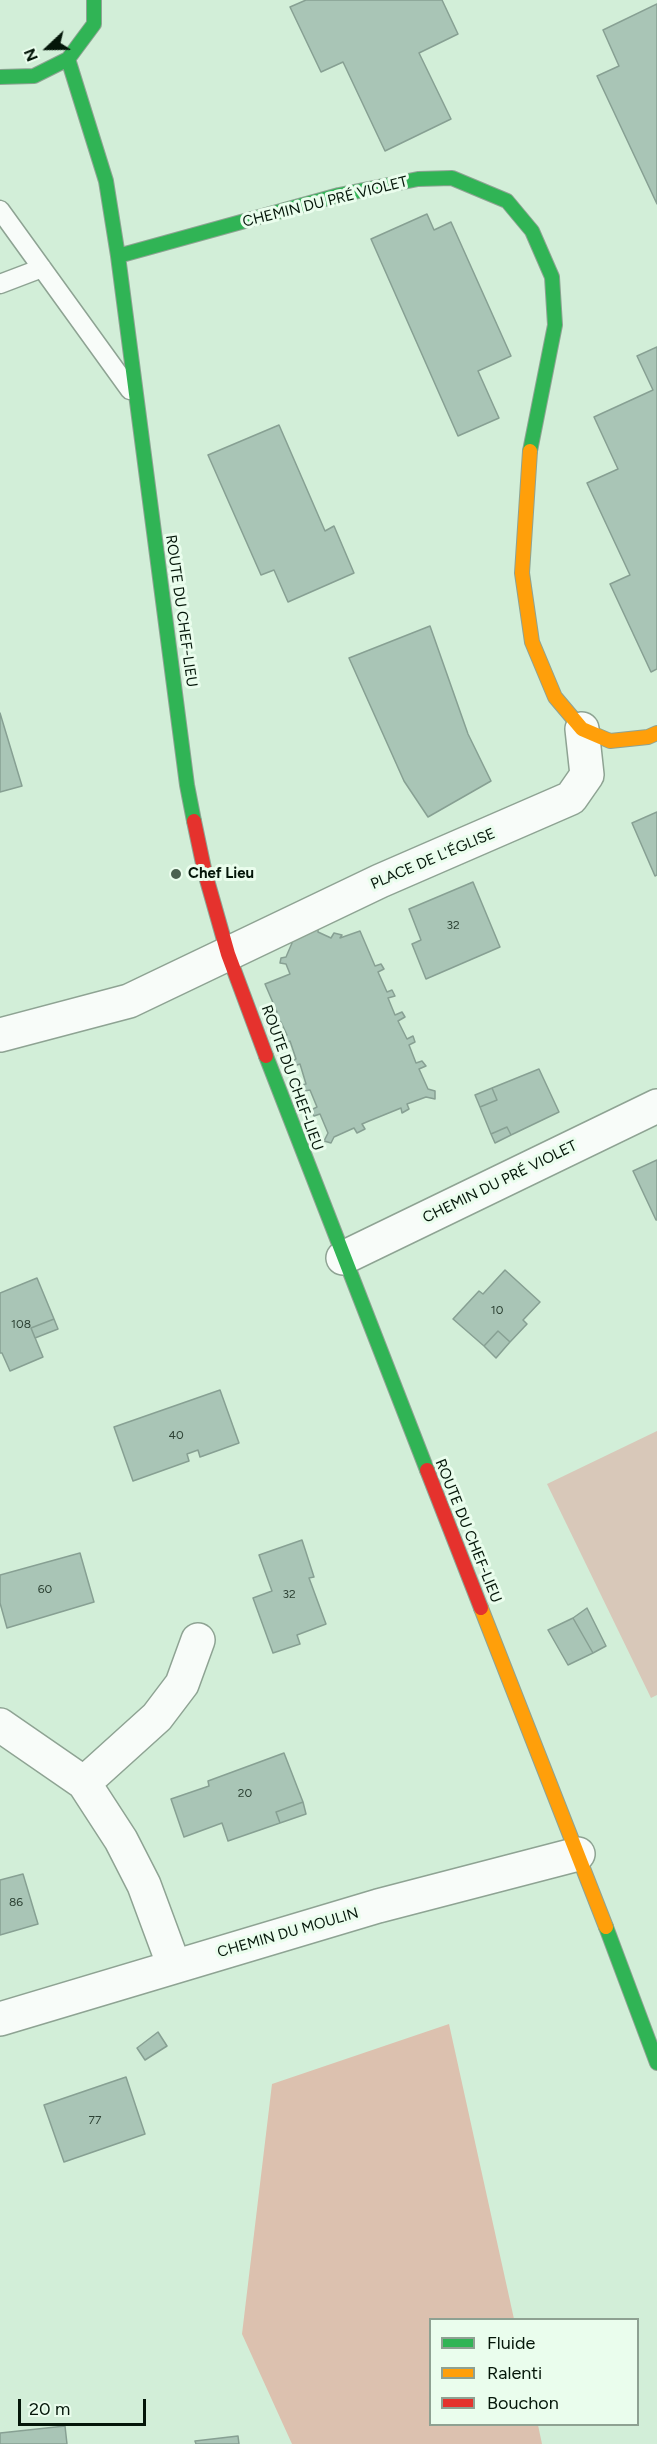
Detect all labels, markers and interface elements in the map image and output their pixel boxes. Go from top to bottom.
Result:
north arrow [18,18,78,78]
text: N [20,46,42,64]
street label: CHEMIN DU PRÉ VIOLET [241,173,409,231]
street label: ROUTE DU CHEF-LIEU [161,534,201,688]
street label: PLACE DE L'ÉGLISE [368,825,498,893]
place label: Chef Lieu [188,865,254,883]
marker: Chef Lieu [169,867,183,881]
house number: 32 [446,918,460,932]
street label: ROUTE DU CHEF-LIEU [257,1003,327,1153]
street label: CHEMIN DU PRÉ VIOLET [420,1137,580,1227]
house number: 10 [491,1303,503,1317]
house number: 108 [11,1317,31,1331]
house number: 40 [168,1428,184,1442]
street label: ROUTE DU CHEF-LIEU [431,1456,505,1606]
house number: 60 [38,1582,52,1596]
house number: 32 [282,1587,296,1601]
house number: 20 [238,1786,252,1800]
house number: 86 [9,1895,23,1909]
street label: CHEMIN DU MOULIN [215,1904,361,1962]
house number: 77 [89,2113,101,2127]
legend [429,2318,639,2426]
text: Fluide [487,2332,535,2354]
text: Ralenti [487,2362,542,2384]
scale bar [21,2387,148,2425]
text: Bouchon [487,2392,559,2414]
text: 20 m [29,2398,70,2420]

